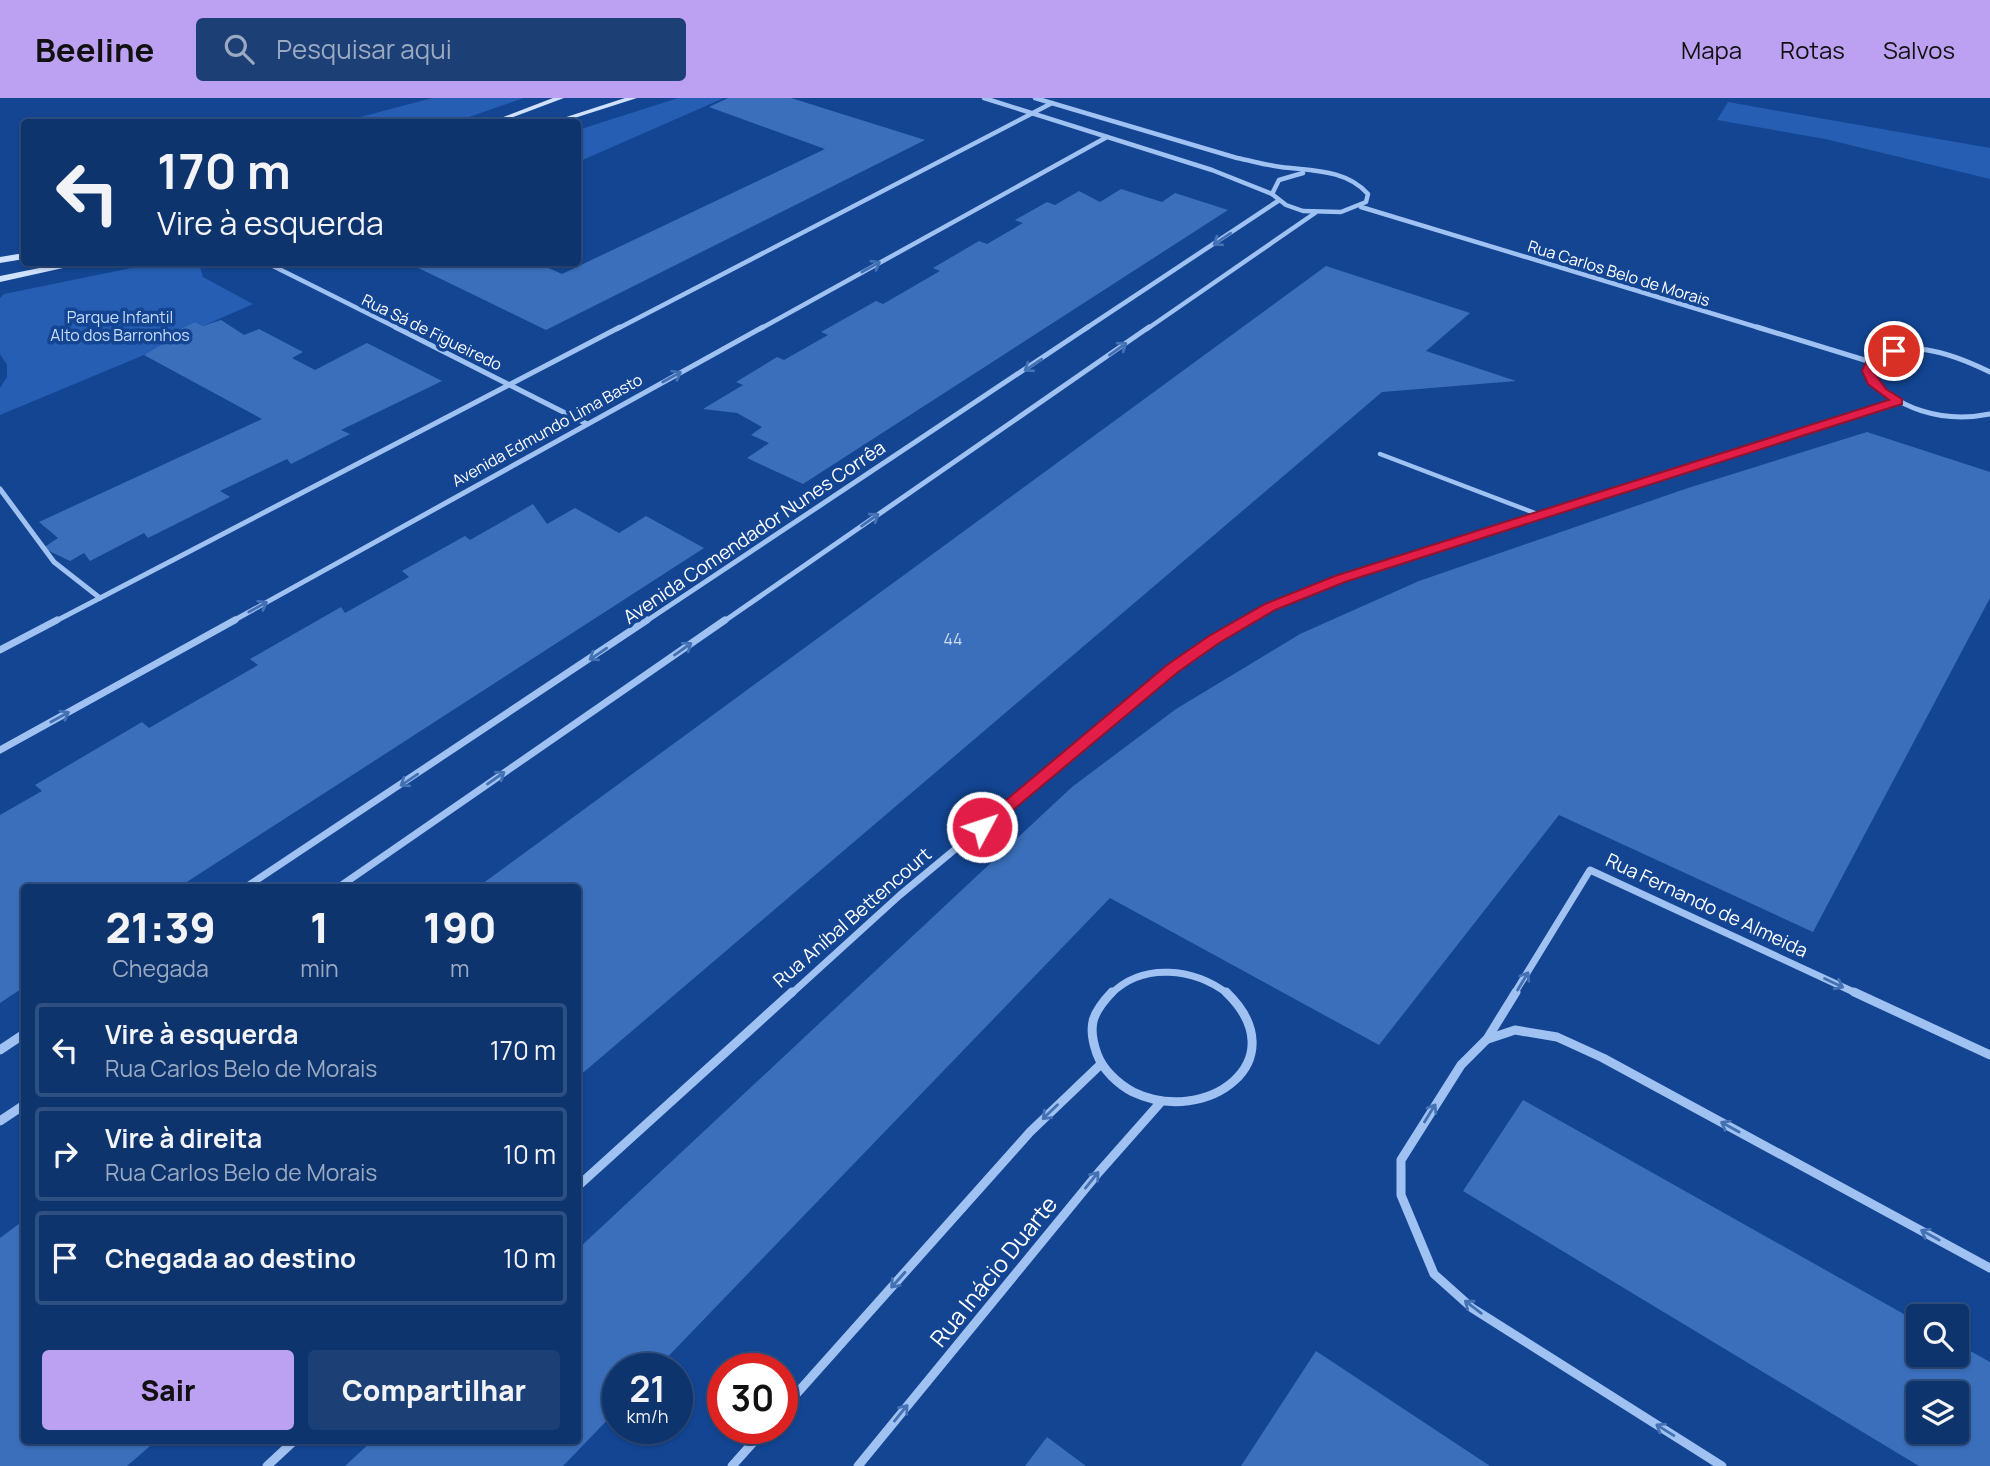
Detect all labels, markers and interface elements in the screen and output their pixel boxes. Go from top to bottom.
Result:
search box [196,18,686,81]
text: Beeline [35,27,154,72]
icon: search [220,30,258,68]
text: Pesquisar aqui [276,31,452,67]
text: Mapa [1681,33,1742,66]
text: Rotas [1780,33,1845,66]
text: Salvos [1883,33,1955,66]
text: 170 m [157,137,291,204]
icon: left [42,147,133,238]
text: Vire à esquerda [157,201,384,245]
one-way arrow [1212,232,1232,246]
street label: Rua Carlos Belo de Morais [1525,235,1713,311]
one-way arrow [860,260,880,274]
street label: Rua Sá de Figueiredo [358,288,506,376]
park label: Parque Infantil Alto dos Barronhos [50,306,190,346]
pin [1864,321,1924,381]
icon: arrive [1875,332,1913,370]
one-way arrow [1108,342,1127,356]
one-way arrow [1023,359,1043,373]
street label: Avenida Edmundo Lima Basto [448,368,646,492]
one-way arrow [661,370,681,384]
street label: Avenida Comendador Nunes Corrêa [618,434,890,630]
one-way arrow [860,513,880,527]
one-way arrow [248,599,268,613]
house number: 44 [943,628,963,650]
one-way arrow [673,642,692,656]
one-way arrow [589,647,609,661]
one-way arrow [49,710,69,724]
one-way arrow [486,771,505,785]
one-way arrow [399,773,419,787]
position arrow [945,790,1019,864]
street label: Rua Aníbal Bettencourt [767,841,937,993]
street label: Rua Fernando de Almeida [1602,847,1812,963]
text: 21:39 [105,898,216,956]
text: 1 [310,898,329,956]
text: 190 [423,898,497,956]
text: Chegada [112,952,209,984]
text: min [300,952,339,984]
text: m [450,952,470,984]
one-way arrow [1516,972,1530,992]
one-way arrow [1823,977,1844,990]
text: Vire à esquerda [105,1016,298,1052]
icon: left [46,1031,84,1069]
text: 170 m [490,1032,556,1068]
text: Rua Carlos Belo de Morais [105,1052,377,1084]
one-way arrow [1042,1104,1059,1121]
one-way arrow [1423,1104,1438,1123]
text: Vire à direita [105,1120,262,1156]
one-way arrow [1720,1120,1741,1133]
icon: right [46,1135,84,1173]
text: 10 m [503,1136,556,1172]
text: Rua Carlos Belo de Morais [105,1156,377,1188]
one-way arrow [1084,1172,1100,1190]
street label: Rua Inácio Duarte [922,1189,1064,1353]
one-way arrow [1920,1228,1941,1241]
icon: arrive [46,1239,84,1277]
text: Chegada ao destino [105,1240,356,1276]
text: 10 m [503,1240,556,1276]
one-way arrow [890,1271,906,1289]
one-way arrow [1464,1300,1483,1314]
map controls [1906,1304,1969,1444]
button: search [1906,1304,1969,1367]
button: Sair [42,1350,294,1430]
button: Compartilhar [308,1350,560,1430]
speed limit sign: 30 [707,1353,798,1444]
text: 21 [629,1365,666,1413]
button: layers [1906,1381,1969,1444]
text: km/h [627,1404,668,1428]
one-way arrow [893,1405,909,1423]
one-way arrow [1655,1422,1675,1436]

